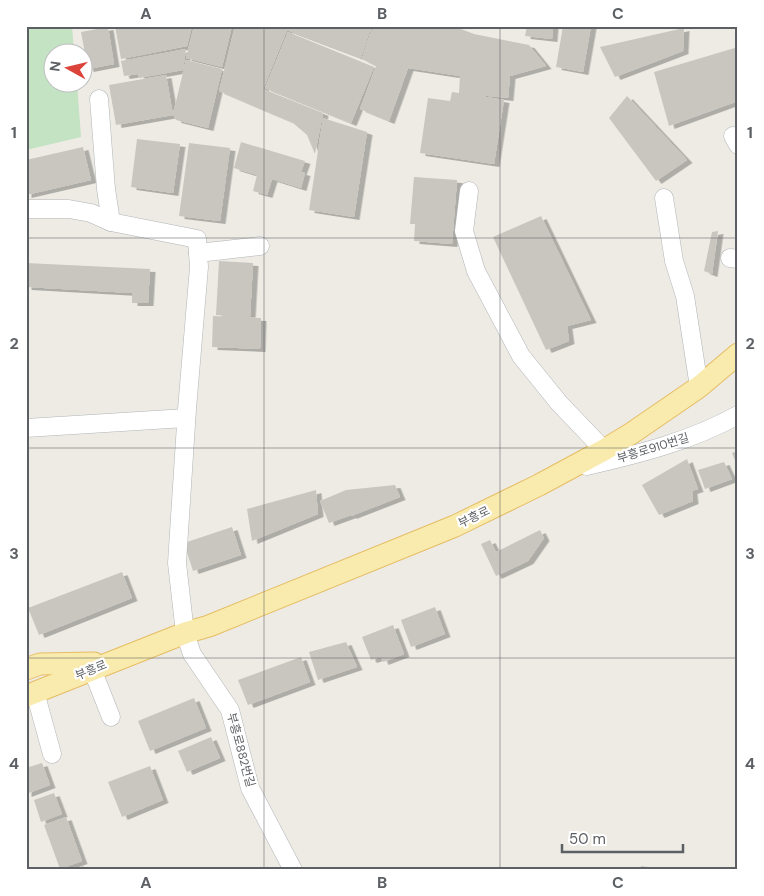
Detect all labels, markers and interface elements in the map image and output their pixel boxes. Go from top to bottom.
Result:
text: A [140,3,152,24]
text: B [377,3,387,24]
text: C [612,3,624,24]
north arrow [42,42,92,92]
text: N [46,60,65,73]
text: 1 [11,122,17,143]
text: 1 [747,122,753,143]
text: 2 [9,333,19,354]
text: 2 [745,333,755,354]
street label: 부흥로910번길 [615,429,691,467]
street label: 부흥로 [456,503,492,531]
text: 3 [9,543,19,564]
text: 3 [745,543,755,564]
street label: 부흥로 [73,656,109,684]
street label: 부흥로882번길 [223,711,259,789]
text: 4 [9,753,19,774]
text: 4 [745,753,755,774]
scale bar [562,821,683,853]
text: 50 m [569,829,606,849]
text: A [140,872,152,893]
text: B [377,872,387,893]
text: C [612,872,624,893]

